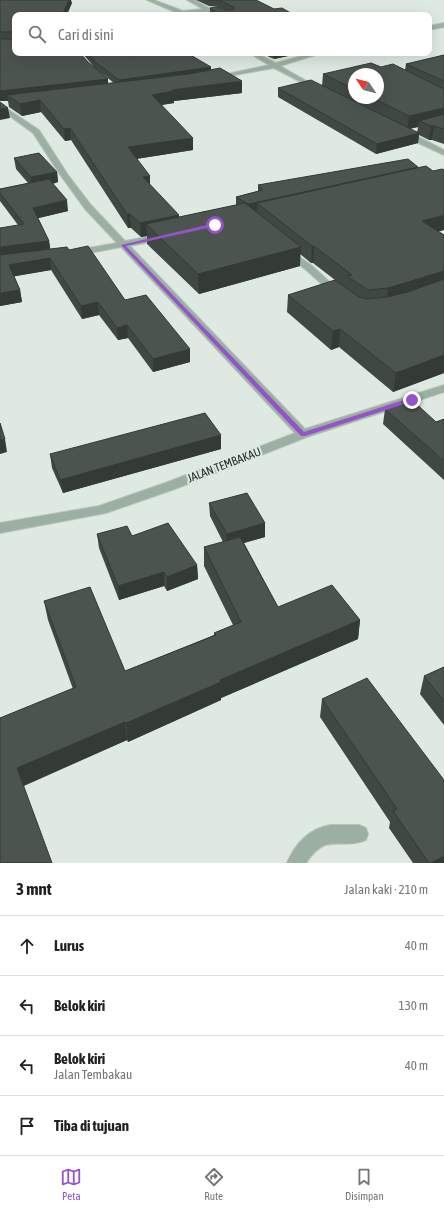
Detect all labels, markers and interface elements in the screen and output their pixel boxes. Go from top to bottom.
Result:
search box [12,12,432,56]
icon: search [26,23,48,45]
text: Cari di sini [58,26,114,43]
north arrow [348,68,384,104]
route start [206,216,224,234]
route end [403,391,421,409]
street label: JALAN TEMBAKAU [185,445,263,485]
text: 3 mnt [16,879,52,899]
text: Jalan kaki · 210 m [344,882,428,897]
icon: ahead [16,935,38,957]
text: Lurus [54,937,84,954]
text: 40 m [405,938,428,953]
icon: left [16,995,38,1017]
text: Belok kiri [54,997,105,1014]
text: 130 m [399,998,428,1013]
text: Belok kiri [54,1050,105,1067]
icon: left [16,1055,38,1077]
text: 40 m [405,1058,428,1073]
text: Jalan Tembakau [54,1067,132,1082]
icon: arrive [16,1115,38,1137]
text: Tiba di tujuan [54,1117,129,1134]
tab: Peta [60,1166,82,1202]
tab: Rute [203,1166,225,1202]
tab: Disimpan [345,1166,384,1202]

